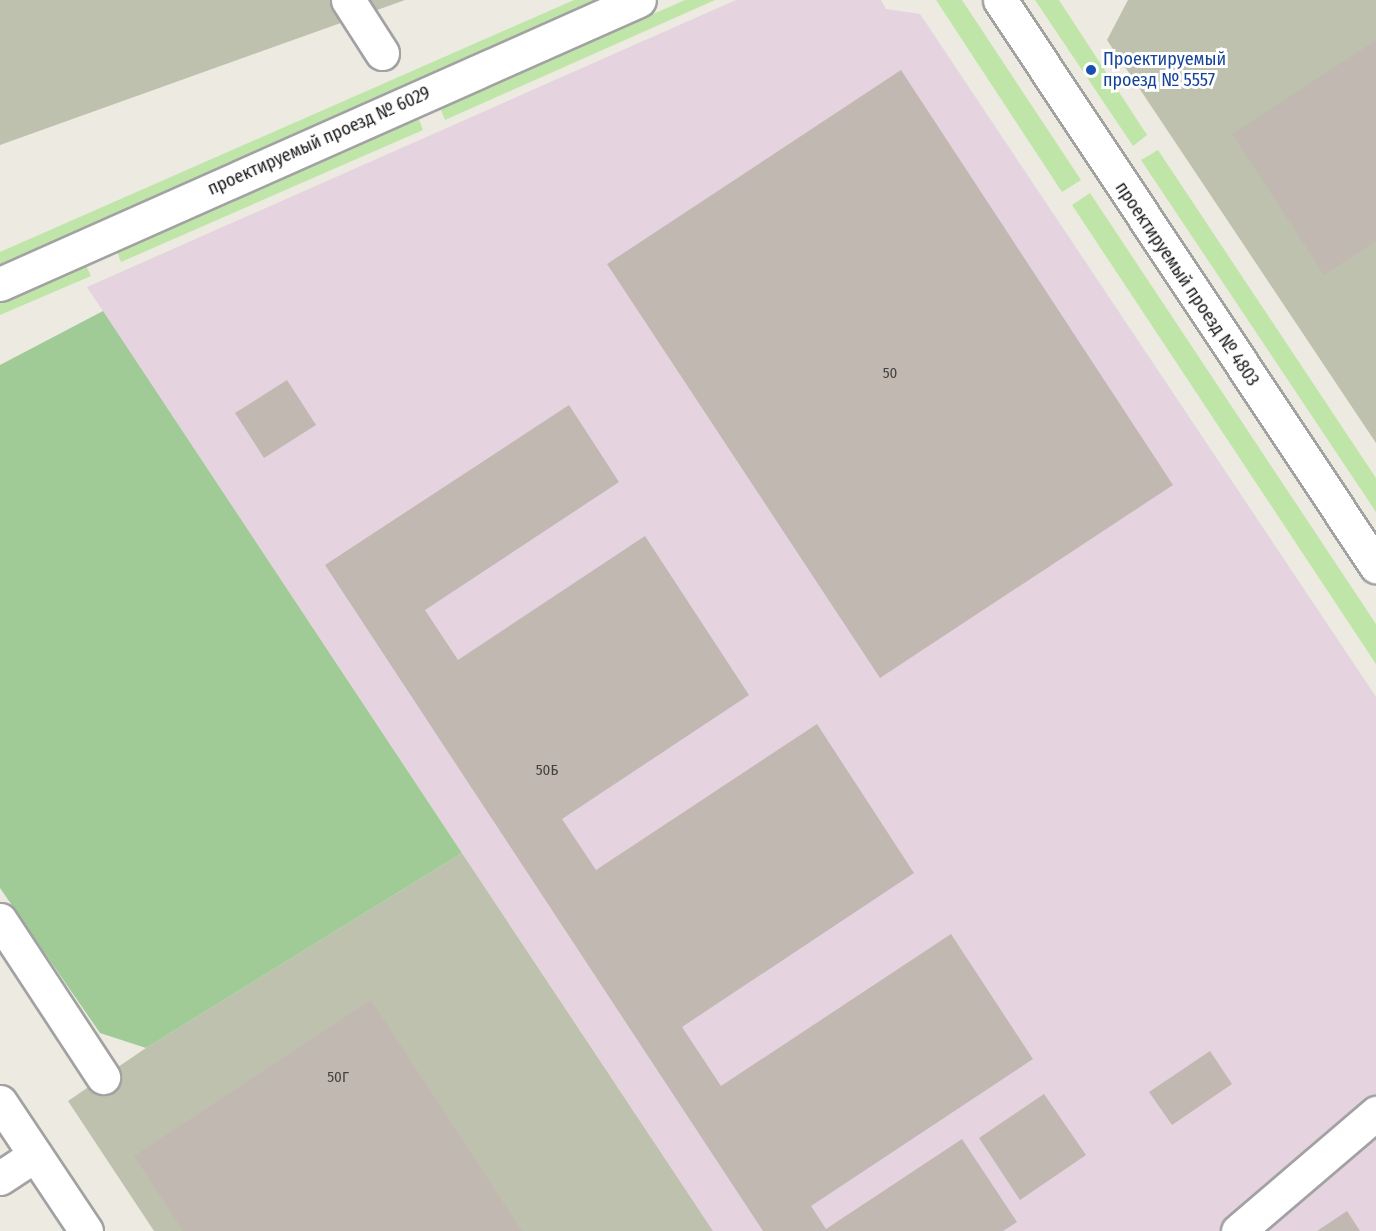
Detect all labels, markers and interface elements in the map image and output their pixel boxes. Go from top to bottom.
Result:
place label: Проектируемый проезд № 5557 [1103,49,1226,92]
marker: Проектируемый проезд № 5557 [1084,63,1098,77]
street label: проектируемый проезд № 6029 [204,82,434,200]
street label: проектируемый проезд № 4803 [1110,178,1264,390]
house number: 50 [883,365,897,383]
house number: 50Б [536,762,558,780]
house number: 50Г [327,1069,349,1087]

